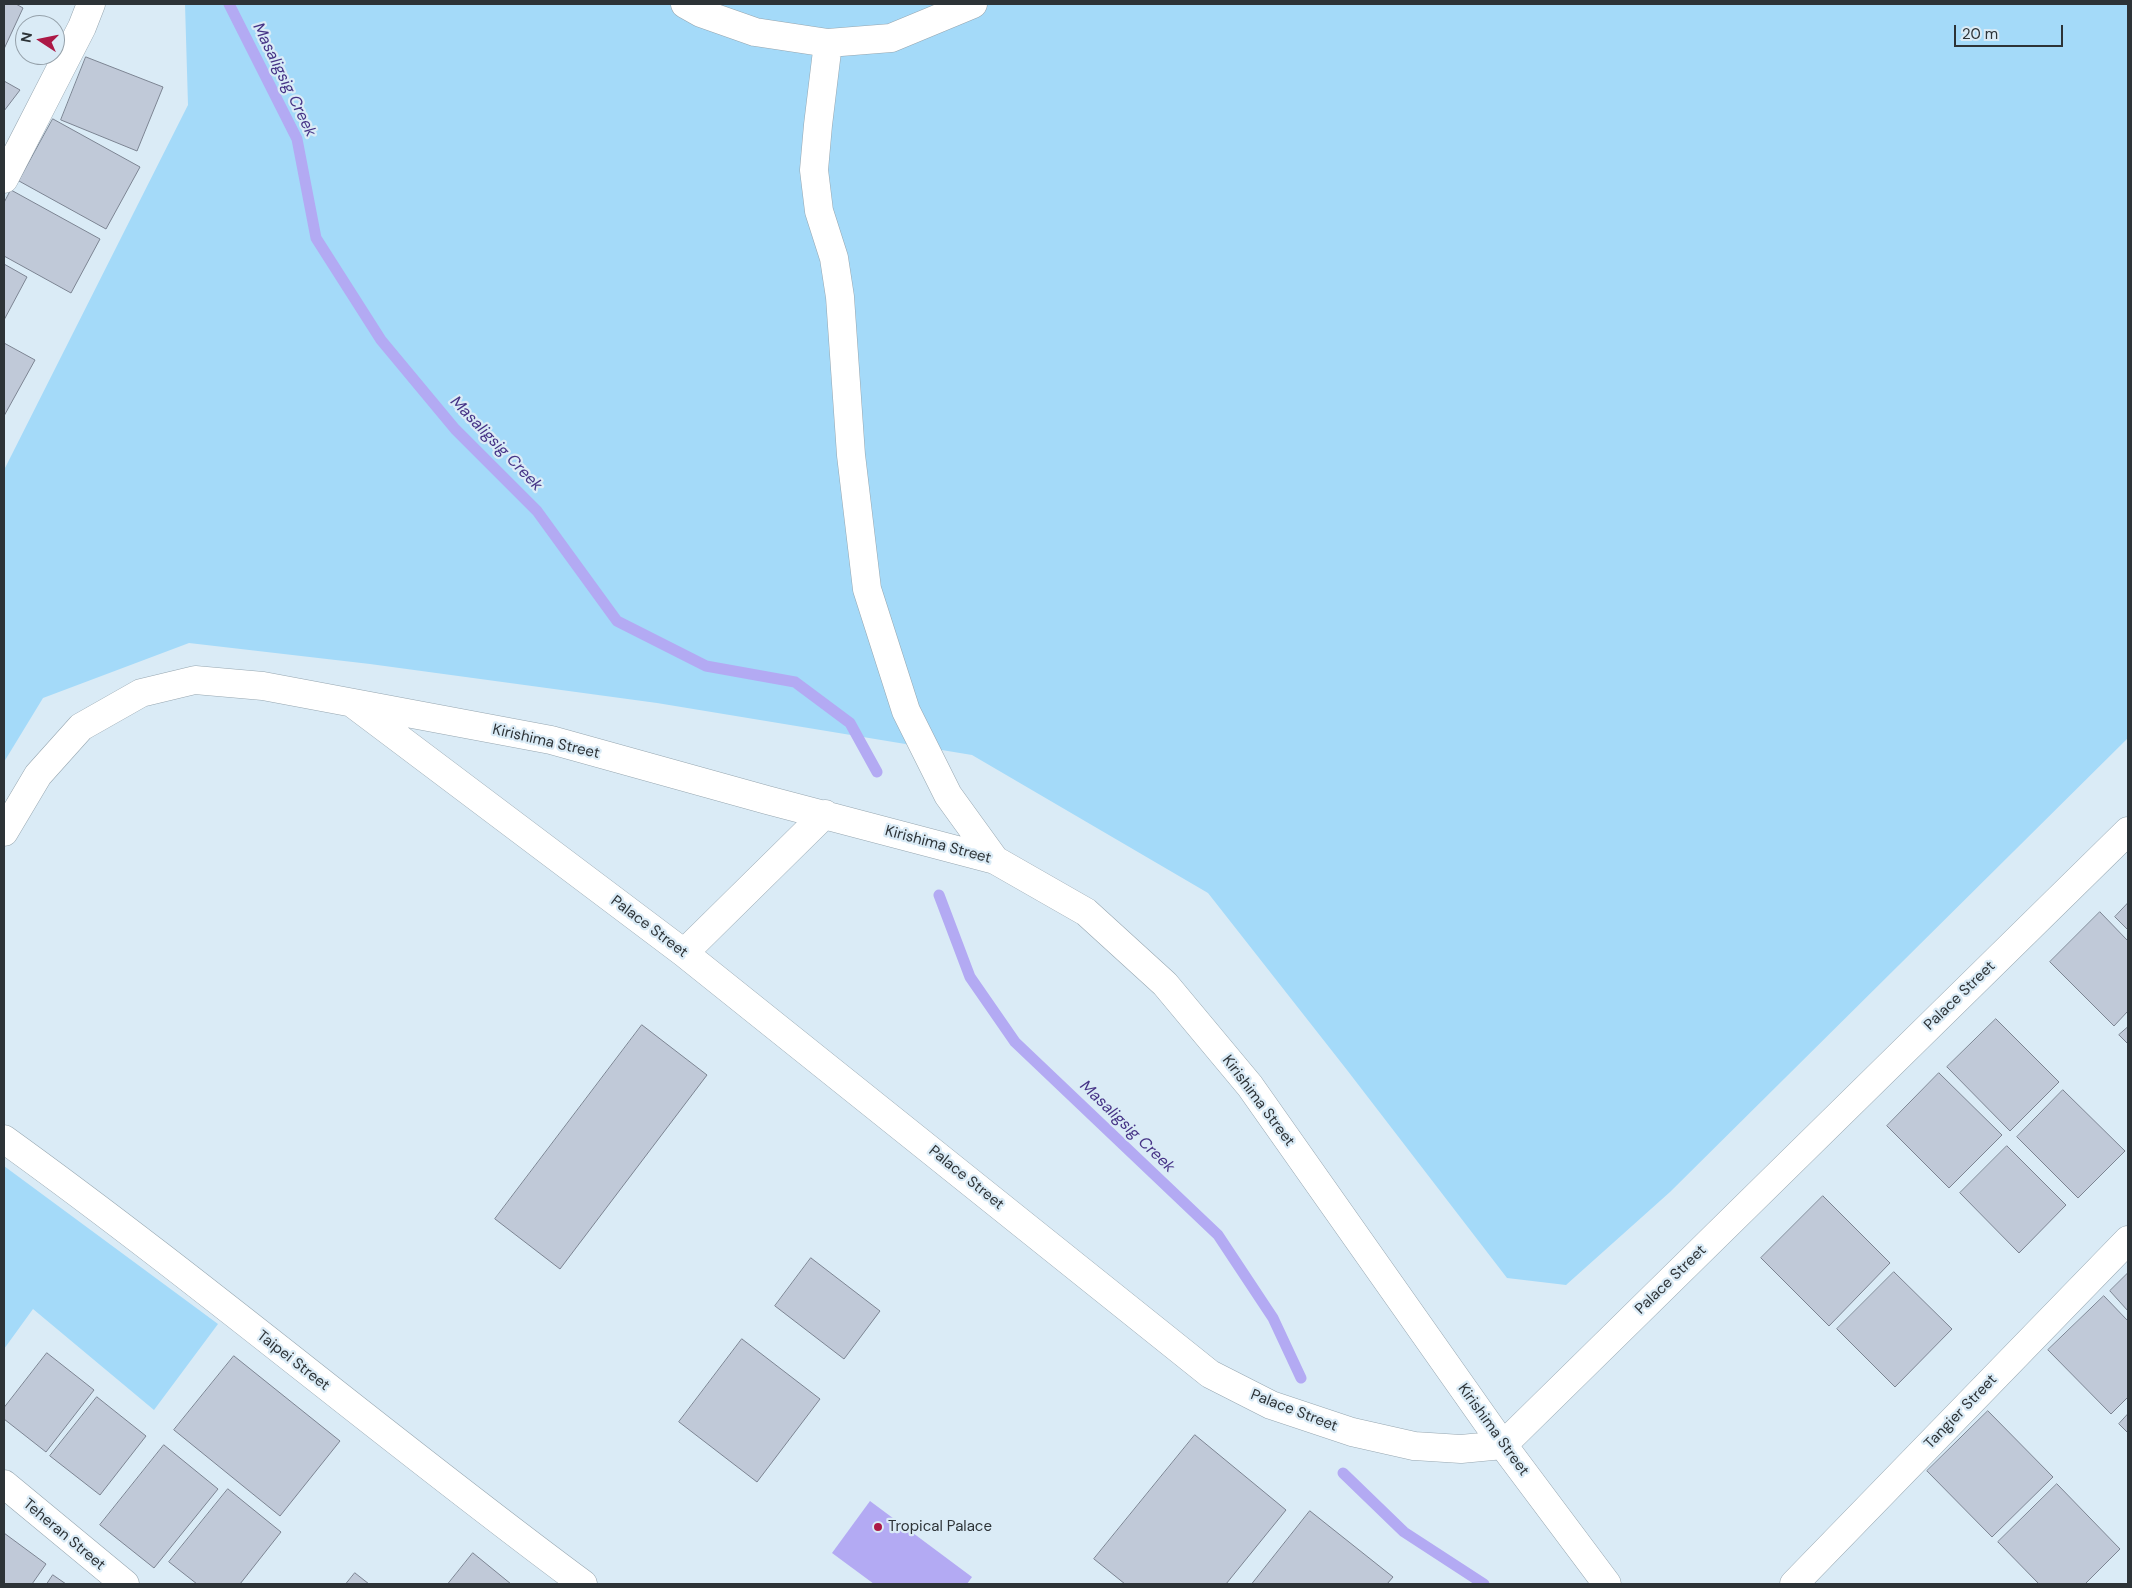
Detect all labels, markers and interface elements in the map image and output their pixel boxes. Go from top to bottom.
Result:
north arrow [15,15,65,65]
scale bar [1957,15,2066,47]
water label: Masaligsig Creek [248,20,320,140]
text: 20 m [1962,24,1998,44]
text: N [16,31,36,44]
water label: Masaligsig Creek [446,393,546,495]
street label: Kirishima Street [491,721,601,763]
street label: Kirishima Street [883,822,993,868]
street label: Palace Street [607,892,691,962]
street label: Palace Street [1921,958,1999,1034]
street label: Kirishima Street [1218,1052,1298,1150]
water label: Masaligsig Creek [1076,1077,1178,1177]
street label: Palace Street [925,1142,1007,1214]
street label: Palace Street [1632,1242,1710,1318]
street label: Taipei Street [253,1327,333,1395]
street label: Tangier Street [1921,1371,2001,1453]
street label: Kirishima Street [1454,1381,1532,1479]
street label: Palace Street [1248,1386,1340,1436]
street label: Teheran Street [19,1495,109,1575]
place label: Tropical Palace [888,1518,992,1536]
marker: Tropical Palace [872,1521,884,1533]

